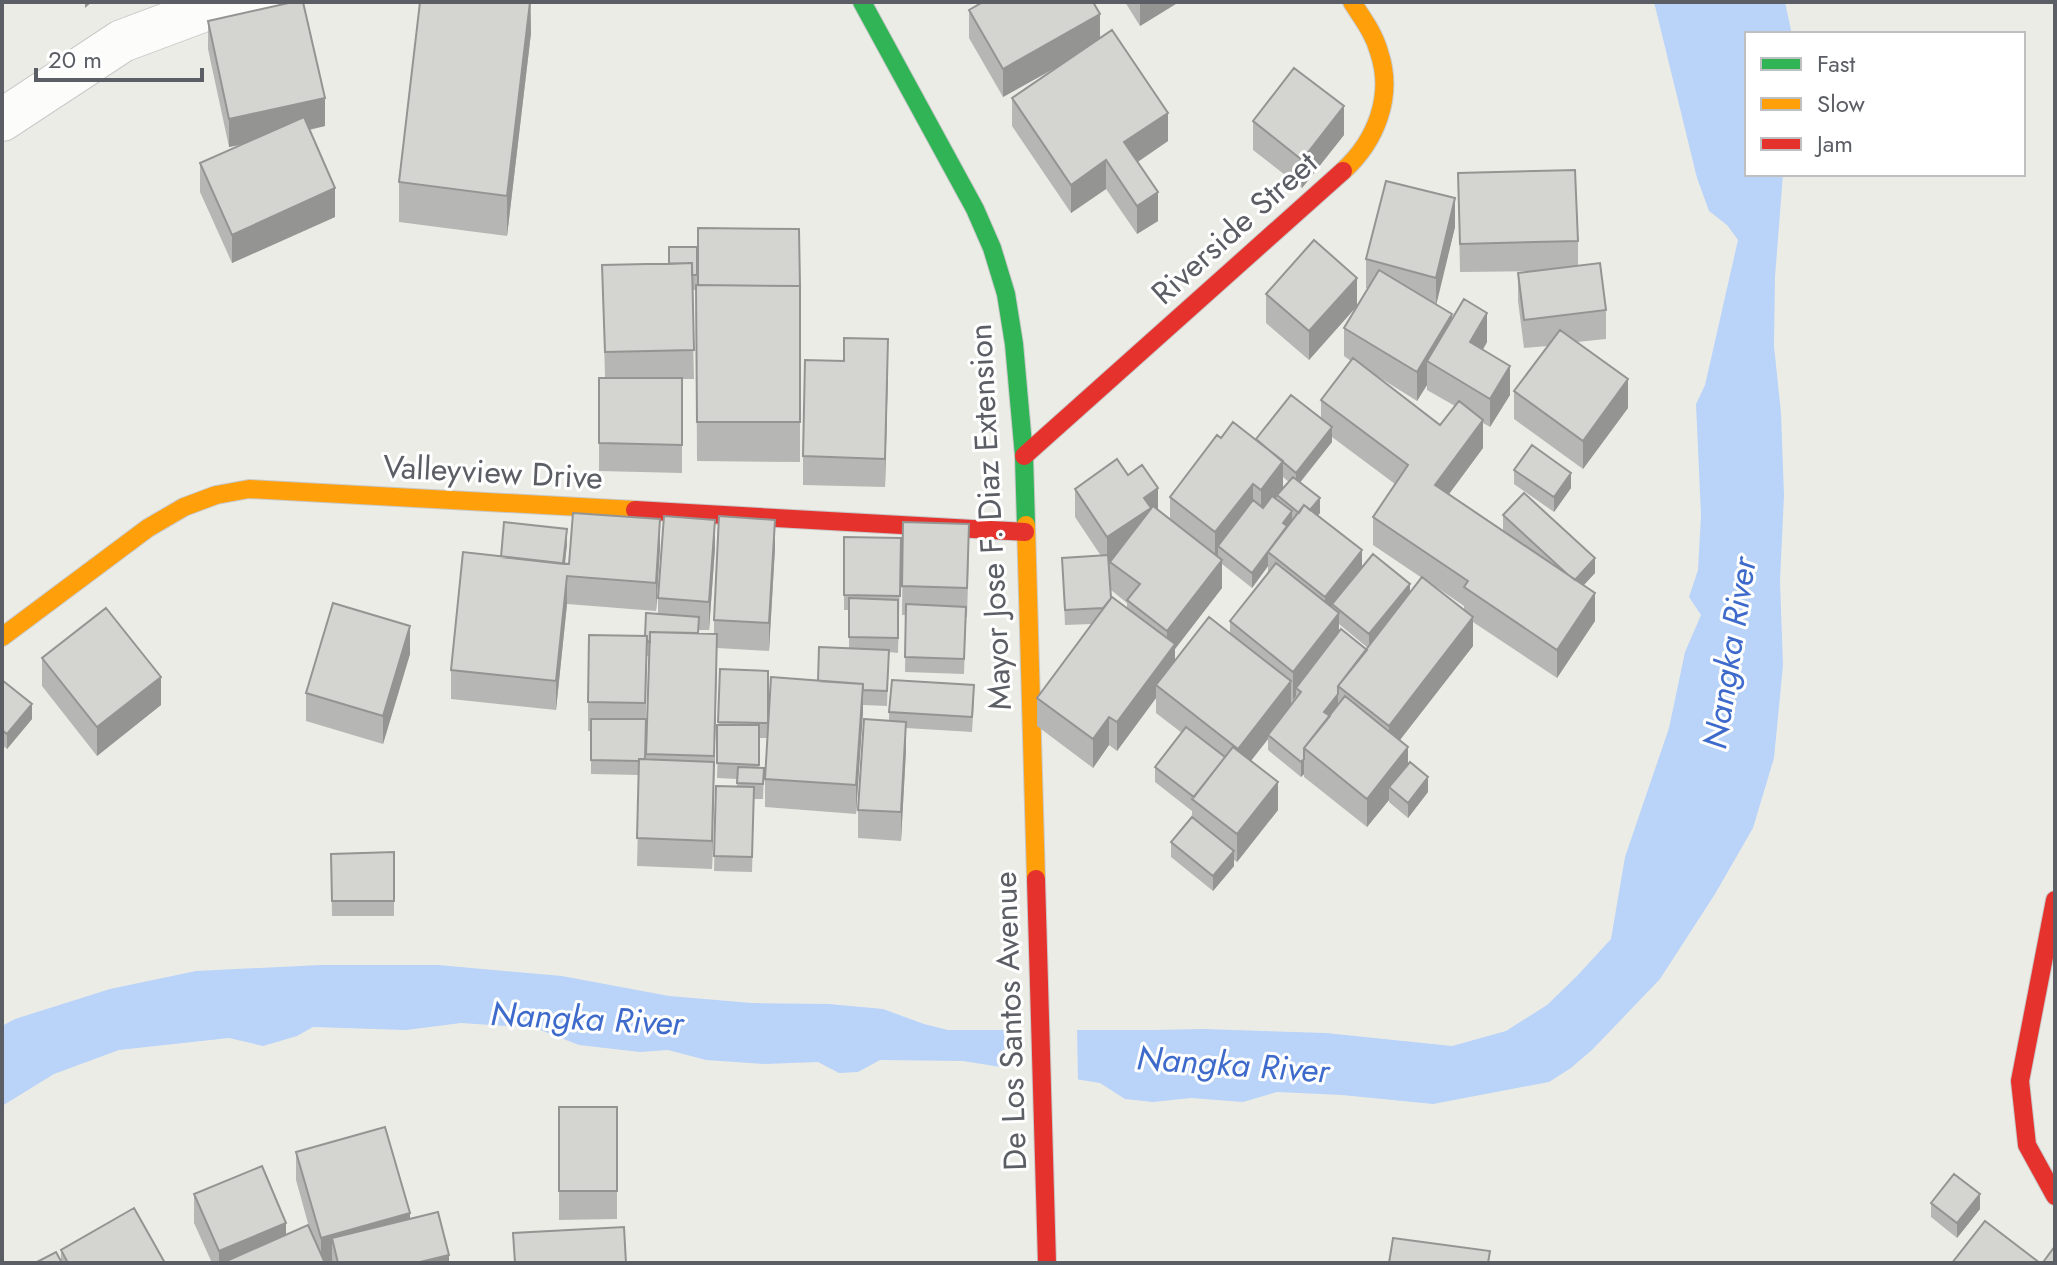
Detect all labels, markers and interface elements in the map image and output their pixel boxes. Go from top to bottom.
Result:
scale bar [36,32,202,82]
legend [1745,32,2025,176]
text: 20 m [48,42,102,77]
text: Fast [1817,46,1855,81]
text: Slow [1817,86,1865,121]
text: Jam [1814,126,1853,161]
street label: Riverside Street [1141,141,1327,315]
street label: Mayor Jose F. Diaz Extension [957,322,1023,712]
street label: Valleyview Drive [382,443,604,501]
water label: Nangka River [1690,552,1769,752]
street label: De Los Santos Avenue [982,871,1038,1171]
water label: Nangka River [489,989,686,1048]
water label: Nangka River [1135,1033,1333,1096]

